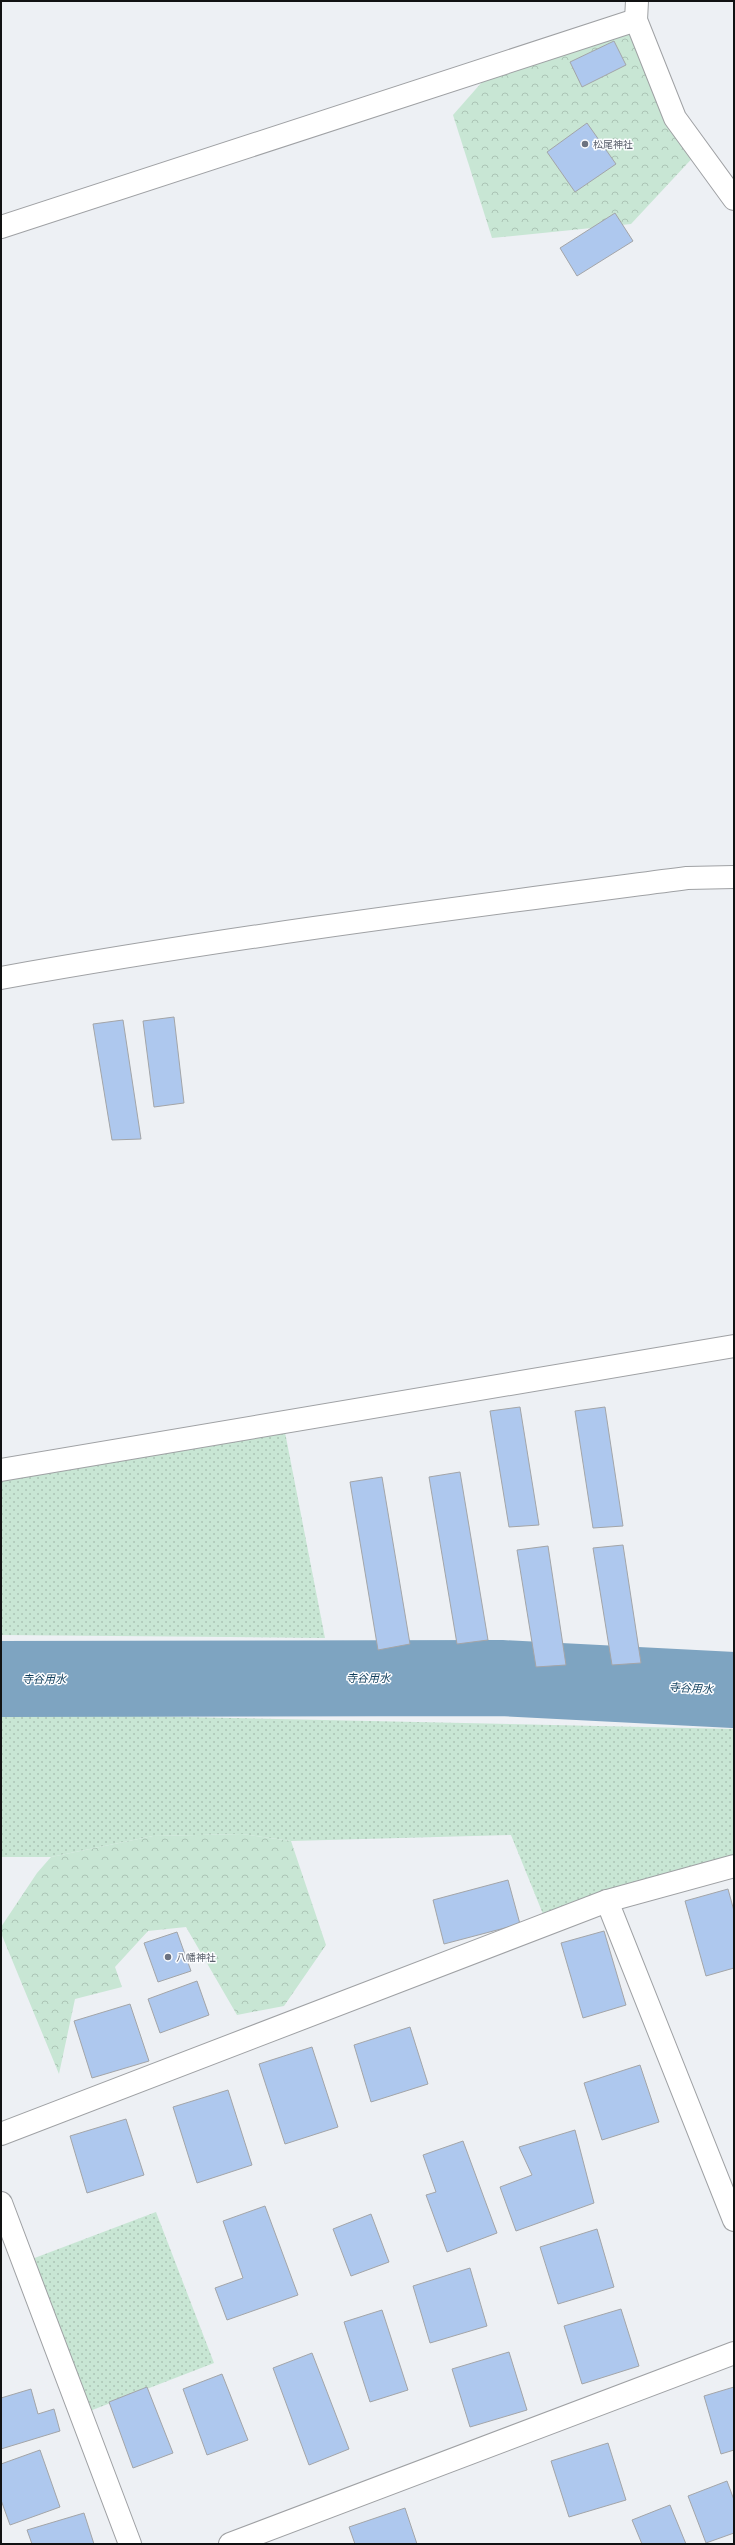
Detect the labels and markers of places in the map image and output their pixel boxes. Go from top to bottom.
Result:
marker: 松尾神社 [580,139,590,149]
place label: 松尾神社 [593,139,633,152]
marker: 八幡神社 [163,1952,173,1962]
place label: 八幡神社 [176,1952,216,1965]

